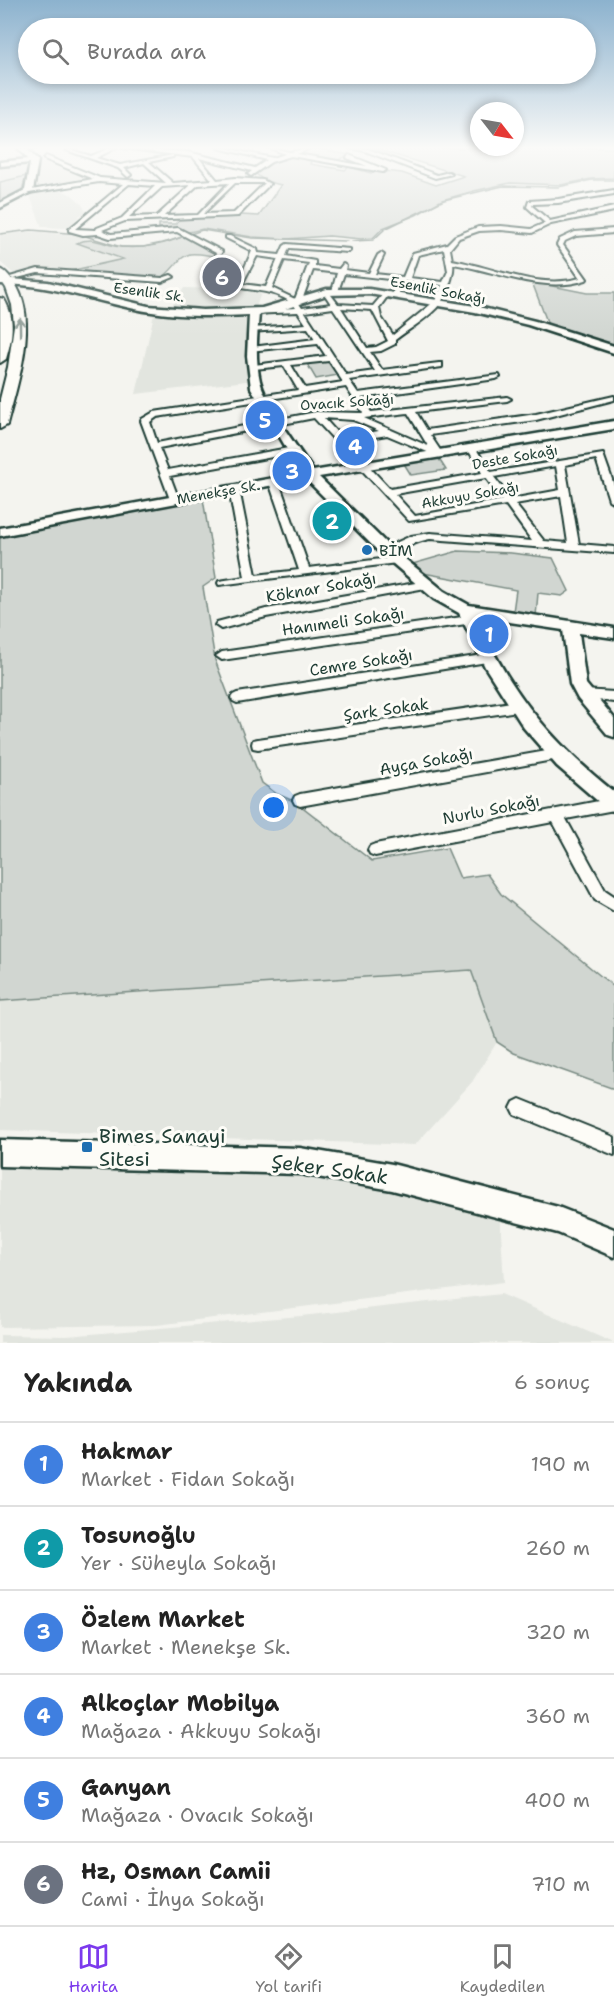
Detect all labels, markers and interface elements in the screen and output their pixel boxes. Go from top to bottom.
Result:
search box [18,18,596,84]
icon: search [39,35,72,68]
text: Burada ara [87,37,206,66]
north arrow [470,102,524,156]
pin: 6 [202,254,242,300]
street label: Esenlik Sokağı [389,272,487,308]
street label: Esenlik Sk. [112,278,186,306]
one-way arrow [14,318,26,338]
street label: Ovacık Sokağı [300,390,394,414]
pin: 5 [246,398,284,442]
pin: 4 [336,424,374,468]
street label: Deste Sokağı [471,441,559,473]
pin: 3 [272,448,312,494]
street label: Menekşe Sk. [175,476,261,508]
street label: Akkuyu Sokağı [420,478,520,512]
pin: 2 [312,498,352,544]
place label: BİM [379,540,413,561]
marker: BİM [360,543,374,557]
street label: Köknar Sokağı [264,567,378,608]
street label: Hanımeli Sokağı [280,602,406,640]
pin: 1 [470,612,508,656]
street label: Cemre Sokağı [308,644,414,681]
street label: Şark Sokak [342,693,430,726]
street label: Ayça Sokağı [378,743,475,780]
street label: Nurlu Sokağı [441,790,541,829]
your location [259,793,288,822]
place label: Bimes Sanayi Sitesi [99,1123,226,1172]
marker: Bimes Sanayi Sitesi [80,1140,94,1154]
street label: Şeker Sokak [270,1148,390,1190]
text: Yakında [24,1365,132,1400]
text: 6 sonuç [514,1369,590,1395]
text: Hakmar [81,1437,173,1466]
text: 1 [39,1451,48,1477]
text: 190 m [531,1451,590,1477]
text: Market · Fidan Sokağı [81,1466,295,1492]
text: Tosunoğlu [81,1521,196,1550]
text: 2 [37,1535,51,1561]
text: 260 m [525,1535,590,1561]
text: Yer · Süheyla Sokağı [81,1550,277,1576]
text: Özlem Market [81,1605,245,1634]
text: 3 [37,1619,51,1645]
text: 320 m [526,1619,590,1645]
text: Market · Menekşe Sk. [81,1634,291,1660]
text: Alkoçlar Mobilya [81,1689,279,1718]
text: 4 [37,1703,51,1729]
text: 360 m [525,1703,590,1729]
text: Mağaza · Akkuyu Sokağı [81,1718,321,1744]
text: Ganyan [81,1773,171,1802]
text: 5 [37,1787,50,1813]
text: 400 m [524,1787,590,1813]
text: Mağaza · Ovacık Sokağı [81,1802,314,1828]
text: Hz, Osman Camii [81,1857,271,1886]
text: 6 [37,1871,51,1897]
text: 710 m [531,1871,590,1897]
text: Cami · İhya Sokağı [81,1886,265,1912]
tab: Harita [69,1940,118,1997]
tab: Yol tarifi [256,1940,322,1997]
tab: Kaydedilen [460,1940,545,1997]

